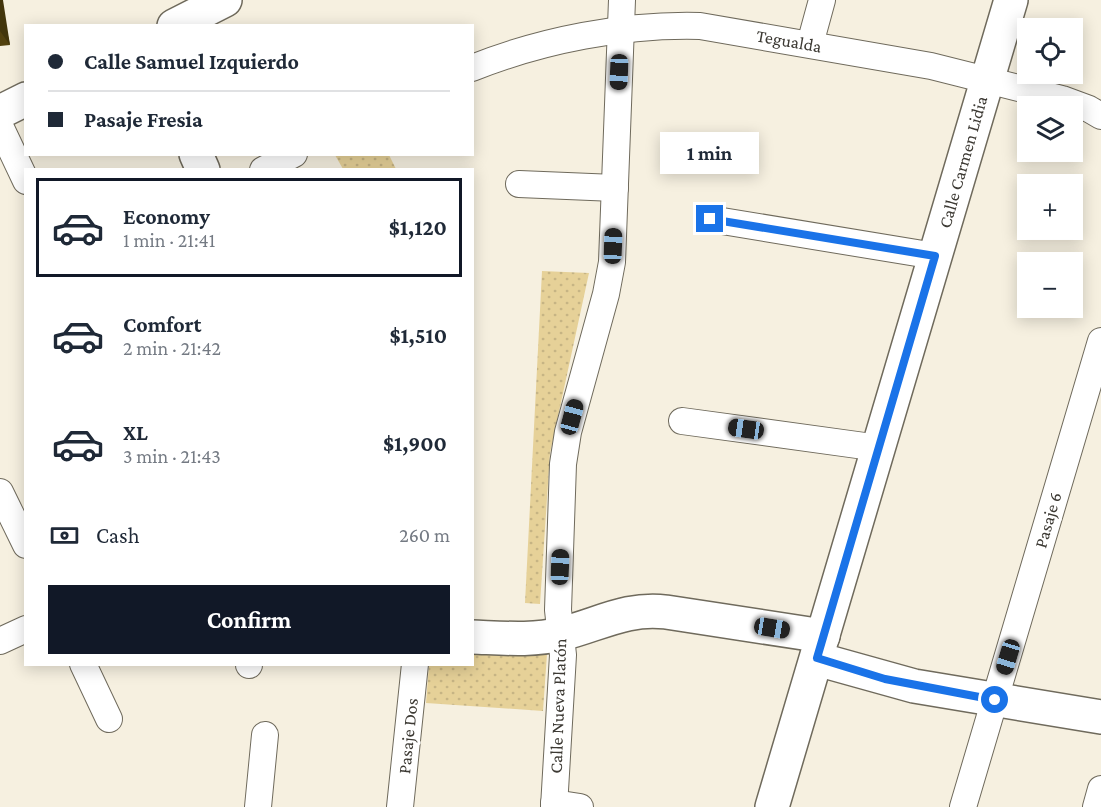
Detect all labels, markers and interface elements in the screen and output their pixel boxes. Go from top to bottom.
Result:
map controls [1017,18,1083,318]
button: locate [1017,18,1083,84]
street label: Tegualda [755,25,823,57]
text: Calle Samuel Izquierdo [84,49,299,74]
car [609,54,629,90]
street label: Calle Carmen Lidia [935,94,991,230]
button: layers [1017,96,1083,162]
text: Pasaje Fresia [84,107,203,132]
callout: 1 min [660,132,760,174]
text: 1 min [687,142,732,164]
button: + [1017,174,1083,240]
icon: car [51,201,105,255]
text: Economy [123,204,210,229]
route end [696,205,723,232]
text: $1,120 [389,215,447,240]
car [603,228,623,264]
text: 1 min · 21:41 [123,229,215,251]
button: − [1017,252,1083,318]
icon: car [51,309,105,363]
text: Comfort [123,312,201,337]
text: $1,510 [389,323,447,348]
text: 2 min · 21:42 [123,337,221,359]
car [559,397,585,437]
icon: car [51,417,105,471]
car [727,418,765,440]
text: XL [123,420,148,445]
text: $1,900 [383,431,447,456]
text: 3 min · 21:43 [123,445,221,467]
street label: Pasaje 6 [1030,490,1066,551]
icon: cash [48,519,81,552]
text: Cash [96,523,140,548]
text: 260 m [399,524,450,546]
car [550,549,570,585]
button: Confirm [48,585,450,654]
car [753,616,791,640]
car [994,637,1022,677]
street label: Calle Nueva Platón [546,638,570,774]
route start [981,686,1008,713]
street label: Pasaje Dos [394,697,423,775]

